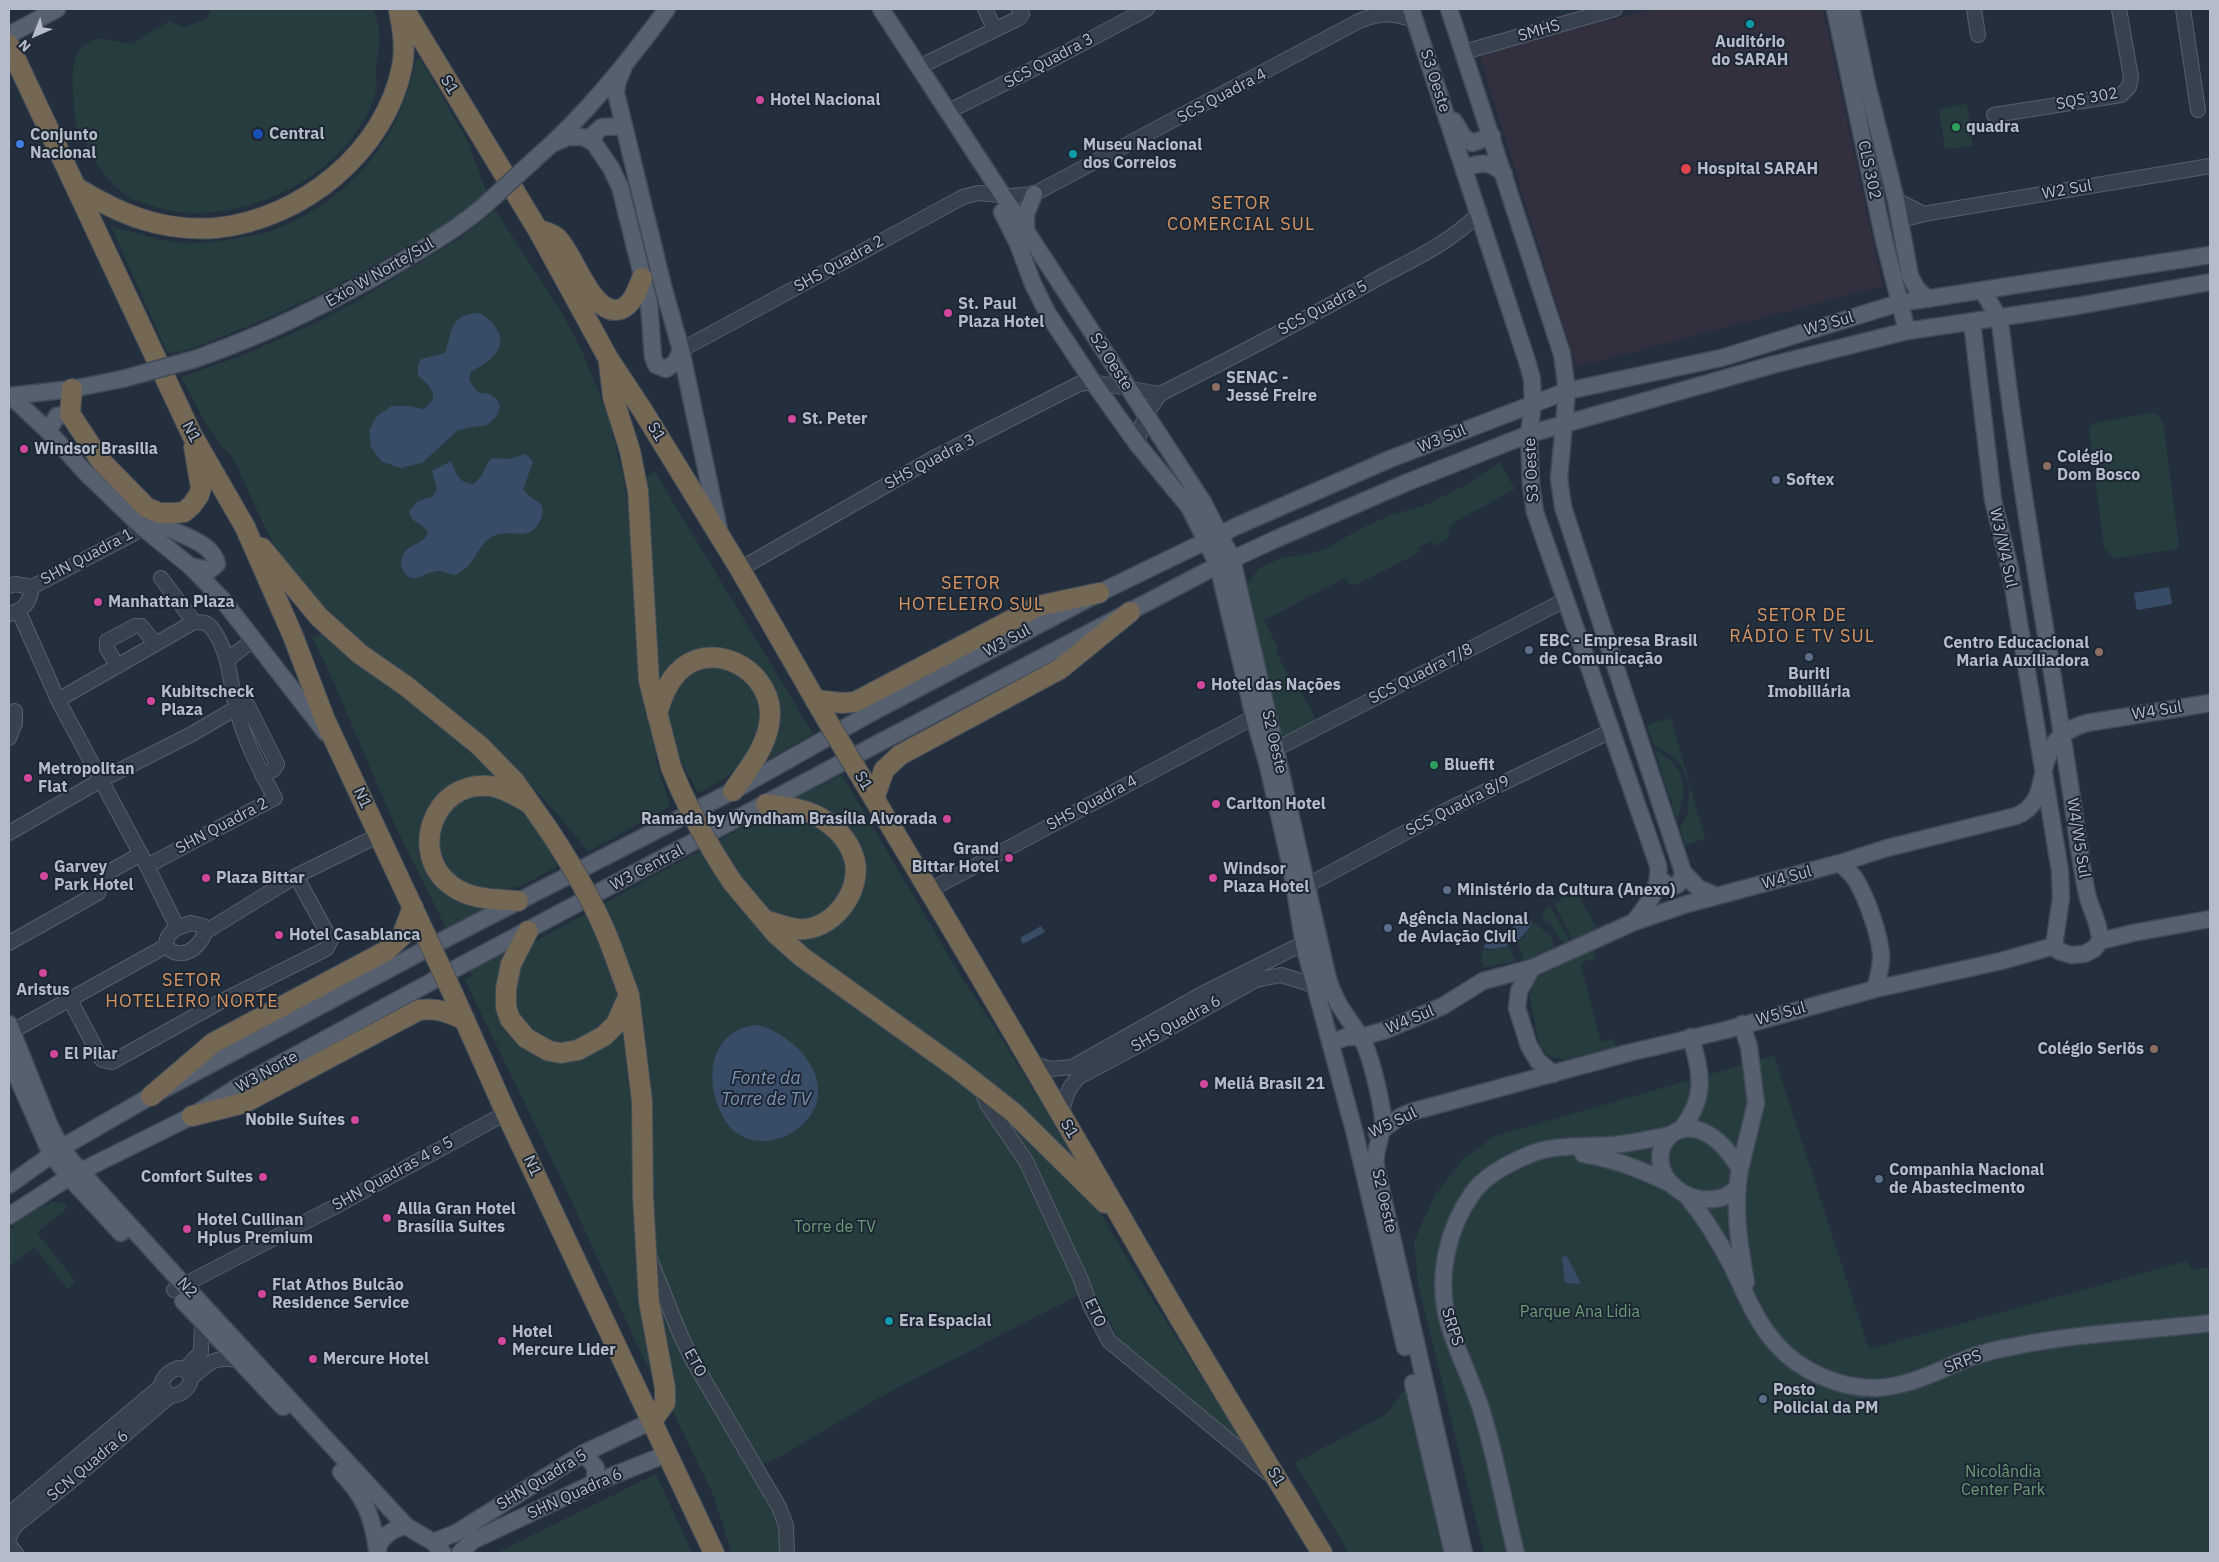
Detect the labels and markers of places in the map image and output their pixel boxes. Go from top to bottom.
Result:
marker: Auditório do SARAH [1744,18,1756,30]
place label: Auditório do SARAH [1712,32,1788,70]
place label: Hotel Nacional [770,90,880,110]
marker: Hotel Nacional [754,94,766,106]
place label: quadra [1966,117,2019,137]
marker: quadra [1950,121,1962,133]
place label: Central [269,124,324,144]
place label: Conjunto Nacional [30,125,98,163]
marker: Central [251,127,265,141]
place label: Museu Nacional dos Correios [1083,135,1202,173]
marker: Conjunto Nacional [14,138,26,150]
marker: Museu Nacional dos Correios [1067,148,1079,160]
place label: Hospital SARAH [1697,159,1818,179]
marker: Hospital SARAH [1679,162,1693,176]
place label: St. Paul Plaza Hotel [958,294,1044,332]
marker: St. Paul Plaza Hotel [942,307,954,319]
place label: SENAC - Jessé Freire [1226,368,1317,406]
marker: SENAC - Jessé Freire [1210,381,1222,393]
place label: St. Peter [802,409,867,429]
marker: St. Peter [786,413,798,425]
place label: Windsor Brasilia [34,439,158,459]
marker: Windsor Brasilia [18,443,30,455]
place label: Colégio Dom Bosco [2057,447,2140,485]
marker: Colégio Dom Bosco [2041,460,2053,472]
place label: Softex [1786,470,1834,490]
marker: Softex [1770,474,1782,486]
place label: Manhattan Plaza [108,592,235,612]
marker: Manhattan Plaza [92,596,104,608]
place label: EBC - Empresa Brasil de Comunicação [1539,631,1697,669]
place label: Centro Educacional Maria Auxiliadora [1943,633,2089,671]
marker: EBC - Empresa Brasil de Comunicação [1523,644,1535,656]
marker: Centro Educacional Maria Auxiliadora [2093,646,2105,658]
marker: Buriti Imobiliária [1803,651,1815,663]
place label: Buriti Imobiliária [1767,664,1851,702]
place label: Hotel das Nações [1211,675,1341,695]
marker: Hotel das Nações [1195,679,1207,691]
place label: Kubitscheck Plaza [161,682,254,720]
marker: Kubitscheck Plaza [145,695,157,707]
place label: Bluefit [1444,755,1495,775]
place label: Metropolitan Flat [38,759,135,797]
marker: Bluefit [1428,759,1440,771]
marker: Metropolitan Flat [22,772,34,784]
place label: Carlton Hotel [1226,794,1326,814]
marker: Carlton Hotel [1210,798,1222,810]
place label: Ramada by Wyndham Brasília Alvorada [641,809,937,829]
marker: Ramada by Wyndham Brasília Alvorada [941,813,953,825]
place label: Grand Bittar Hotel [912,839,999,877]
marker: Grand Bittar Hotel [1003,852,1015,864]
place label: Garvey Park Hotel [54,857,133,895]
place label: Windsor Plaza Hotel [1223,859,1309,897]
place label: Plaza Bittar [216,868,305,888]
marker: Garvey Park Hotel [38,870,50,882]
marker: Plaza Bittar [200,872,212,884]
marker: Windsor Plaza Hotel [1207,872,1219,884]
place label: Ministério da Cultura (Anexo) [1457,880,1676,900]
marker: Ministério da Cultura (Anexo) [1441,884,1453,896]
place label: Agência Nacional de Aviação Civil [1398,909,1528,947]
marker: Agência Nacional de Aviação Civil [1382,922,1394,934]
place label: Hotel Casablanca [289,925,420,945]
marker: Hotel Casablanca [273,929,285,941]
marker: Aristus [37,967,49,979]
place label: Aristus [16,980,70,1000]
place label: Colégio Seriös [2037,1039,2144,1059]
marker: Colégio Seriös [2148,1043,2160,1055]
place label: El Pilar [64,1044,118,1064]
marker: El Pilar [48,1048,60,1060]
place label: Meliá Brasil 21 [1214,1074,1325,1094]
marker: Meliá Brasil 21 [1198,1078,1210,1090]
place label: Nobile Suítes [245,1110,345,1130]
marker: Nobile Suítes [349,1114,361,1126]
place label: Companhia Nacional de Abastecimento [1889,1160,2044,1198]
place label: Comfort Suites [141,1167,253,1187]
marker: Comfort Suites [257,1171,269,1183]
marker: Companhia Nacional de Abastecimento [1873,1173,1885,1185]
place label: Allia Gran Hotel Brasília Suites [397,1199,516,1237]
place label: Hotel Cullinan Hplus Premium [197,1210,313,1248]
marker: Allia Gran Hotel Brasília Suites [381,1212,393,1224]
marker: Hotel Cullinan Hplus Premium [181,1223,193,1235]
place label: Flat Athos Bulcão Residence Service [272,1275,409,1313]
marker: Flat Athos Bulcão Residence Service [256,1288,268,1300]
place label: Era Espacial [899,1311,991,1331]
marker: Era Espacial [883,1315,895,1327]
place label: Hotel Mercure Lider [512,1322,616,1360]
marker: Hotel Mercure Lider [496,1335,508,1347]
place label: Mercure Hotel [323,1349,429,1369]
marker: Mercure Hotel [307,1353,319,1365]
place label: Posto Policial da PM [1773,1380,1878,1418]
marker: Posto Policial da PM [1757,1393,1769,1405]

